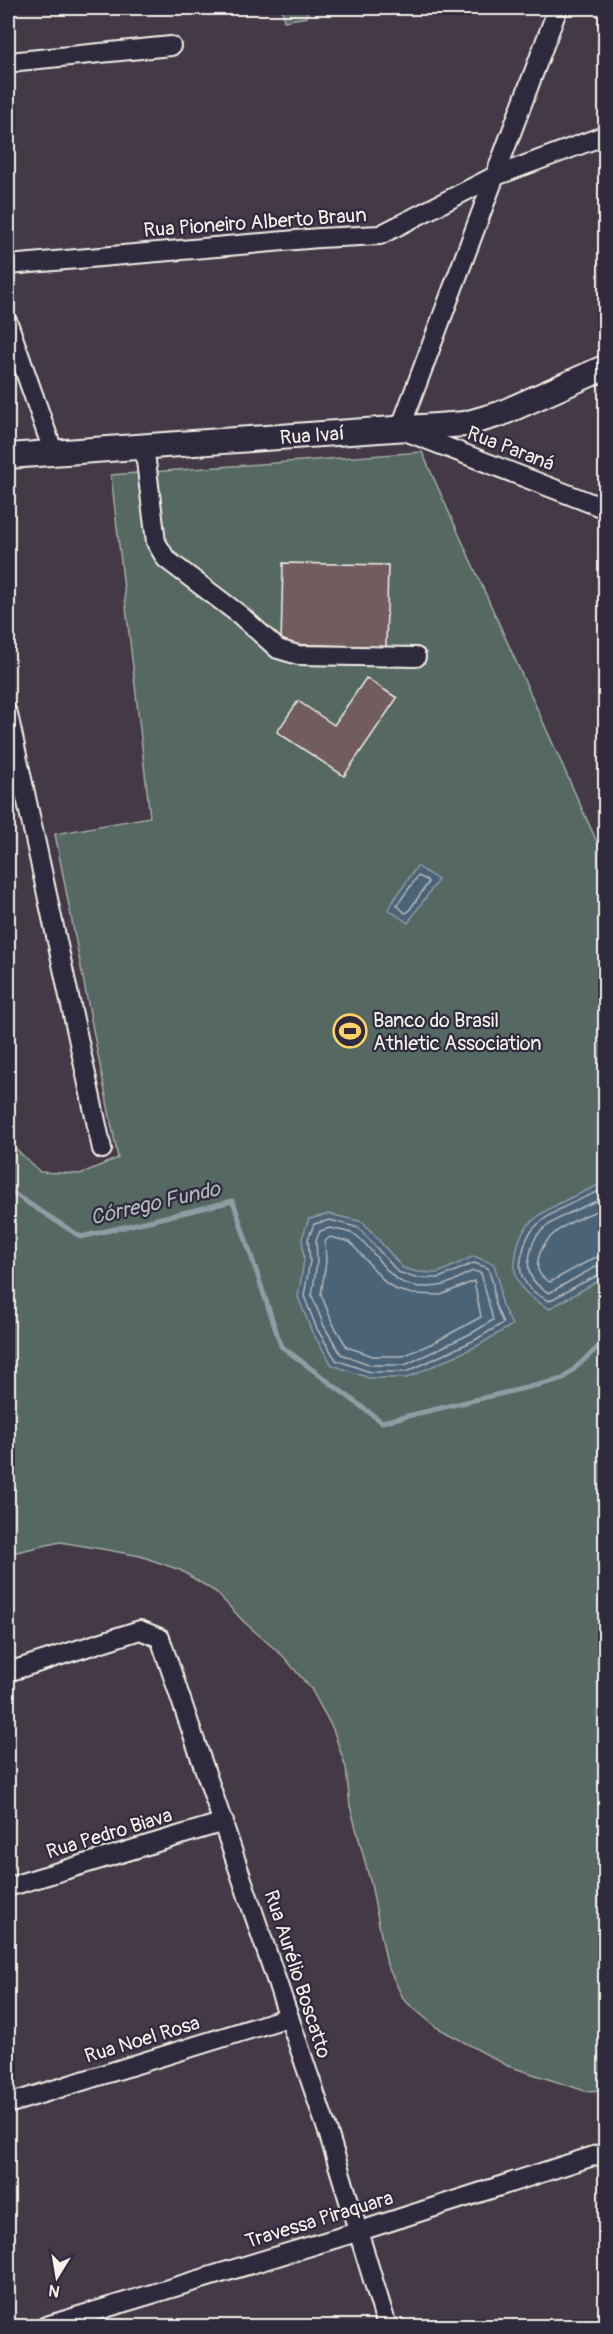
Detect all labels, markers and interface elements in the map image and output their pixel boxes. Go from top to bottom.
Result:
street label: Rua Pioneiro Alberto Braun [143,202,367,243]
street label: Rua Paraná [464,420,558,477]
street label: Rua Ivaí [279,421,345,450]
place label: Banco do Brasil Athletic Association [373,1008,542,1056]
sports icon: Banco do Brasil Athletic Association [332,1013,368,1049]
water label: Córrego Fundo [88,1175,224,1231]
street label: Rua Pedro Biava [43,1802,175,1864]
street label: Rua Aurélio Boscatto [259,1887,337,2062]
street label: Rua Noel Rosa [82,2010,203,2069]
street label: Travessa Piraquara [242,2185,396,2254]
north arrow [27,2247,87,2307]
text: N [47,2280,62,2302]

